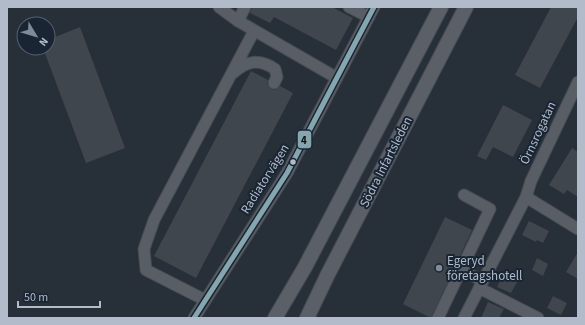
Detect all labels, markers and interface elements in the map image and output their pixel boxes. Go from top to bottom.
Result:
north arrow [16,16,56,56]
text: N [35,34,52,49]
street label: Örnsrogatan [516,99,560,167]
street label: Södra Infartsleden [355,113,417,211]
line badge: 4 [297,130,312,149]
text: 4 [301,133,307,148]
street label: Radiatorvägen [236,141,294,217]
unlabelled marker [288,157,298,167]
place label: Egeryd företagshotell [447,252,522,285]
marker: Egeryd företagshotell [434,263,444,273]
scale bar [18,283,100,309]
text: 50 m [24,289,48,306]

